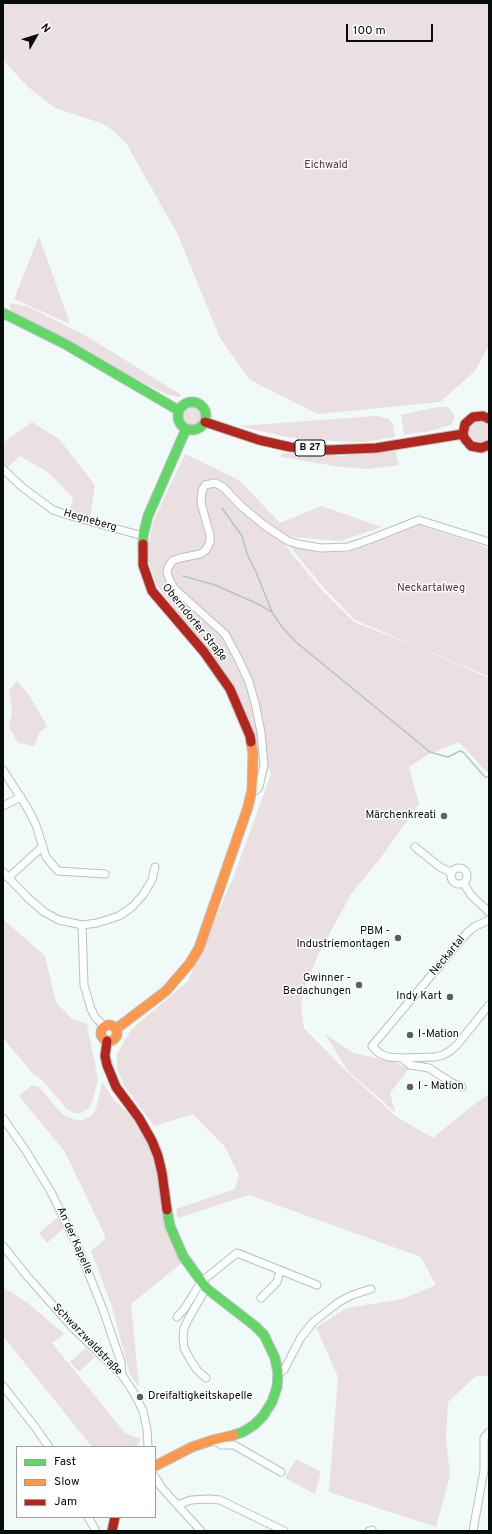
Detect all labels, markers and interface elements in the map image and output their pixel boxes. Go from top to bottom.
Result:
north arrow [16,16,56,56]
scale bar [348,16,435,42]
text: N [37,21,53,36]
text: 100 m [353,23,386,39]
park label: Eichwald [304,159,348,173]
road number: B 27 [295,440,325,456]
street label: Hegneberg [62,507,118,535]
street label: Oberndorfer Straße [159,582,229,664]
park label: Neckartalweg [397,582,465,596]
place label: Märchenkreati [365,809,436,823]
marker: Märchenkreati [439,811,449,821]
place label: PBM - Industriemontagen [296,925,390,951]
marker: PBM - Industriemontagen [393,933,403,943]
street label: Neckartal [427,933,469,979]
place label: Gwinner - Bedachungen [283,972,351,998]
marker: Gwinner - Bedachungen [354,980,364,990]
place label: Indy Kart [396,990,442,1004]
marker: Indy Kart [445,992,455,1002]
place label: I-Mation [418,1028,459,1042]
marker: I-Mation [405,1030,415,1040]
place label: I - Mation [418,1080,464,1094]
marker: I - Mation [405,1082,415,1092]
street label: An der Kapelle [53,1205,95,1277]
street label: Schwarzwaldstraße [49,1301,125,1379]
place label: Dreifaltigkeitskapelle [148,1390,252,1404]
marker: Dreifaltigkeitskapelle [135,1392,145,1402]
legend [16,1446,156,1518]
text: Fast [54,1454,76,1470]
text: Slow [54,1474,80,1490]
text: Jam [54,1494,77,1510]

